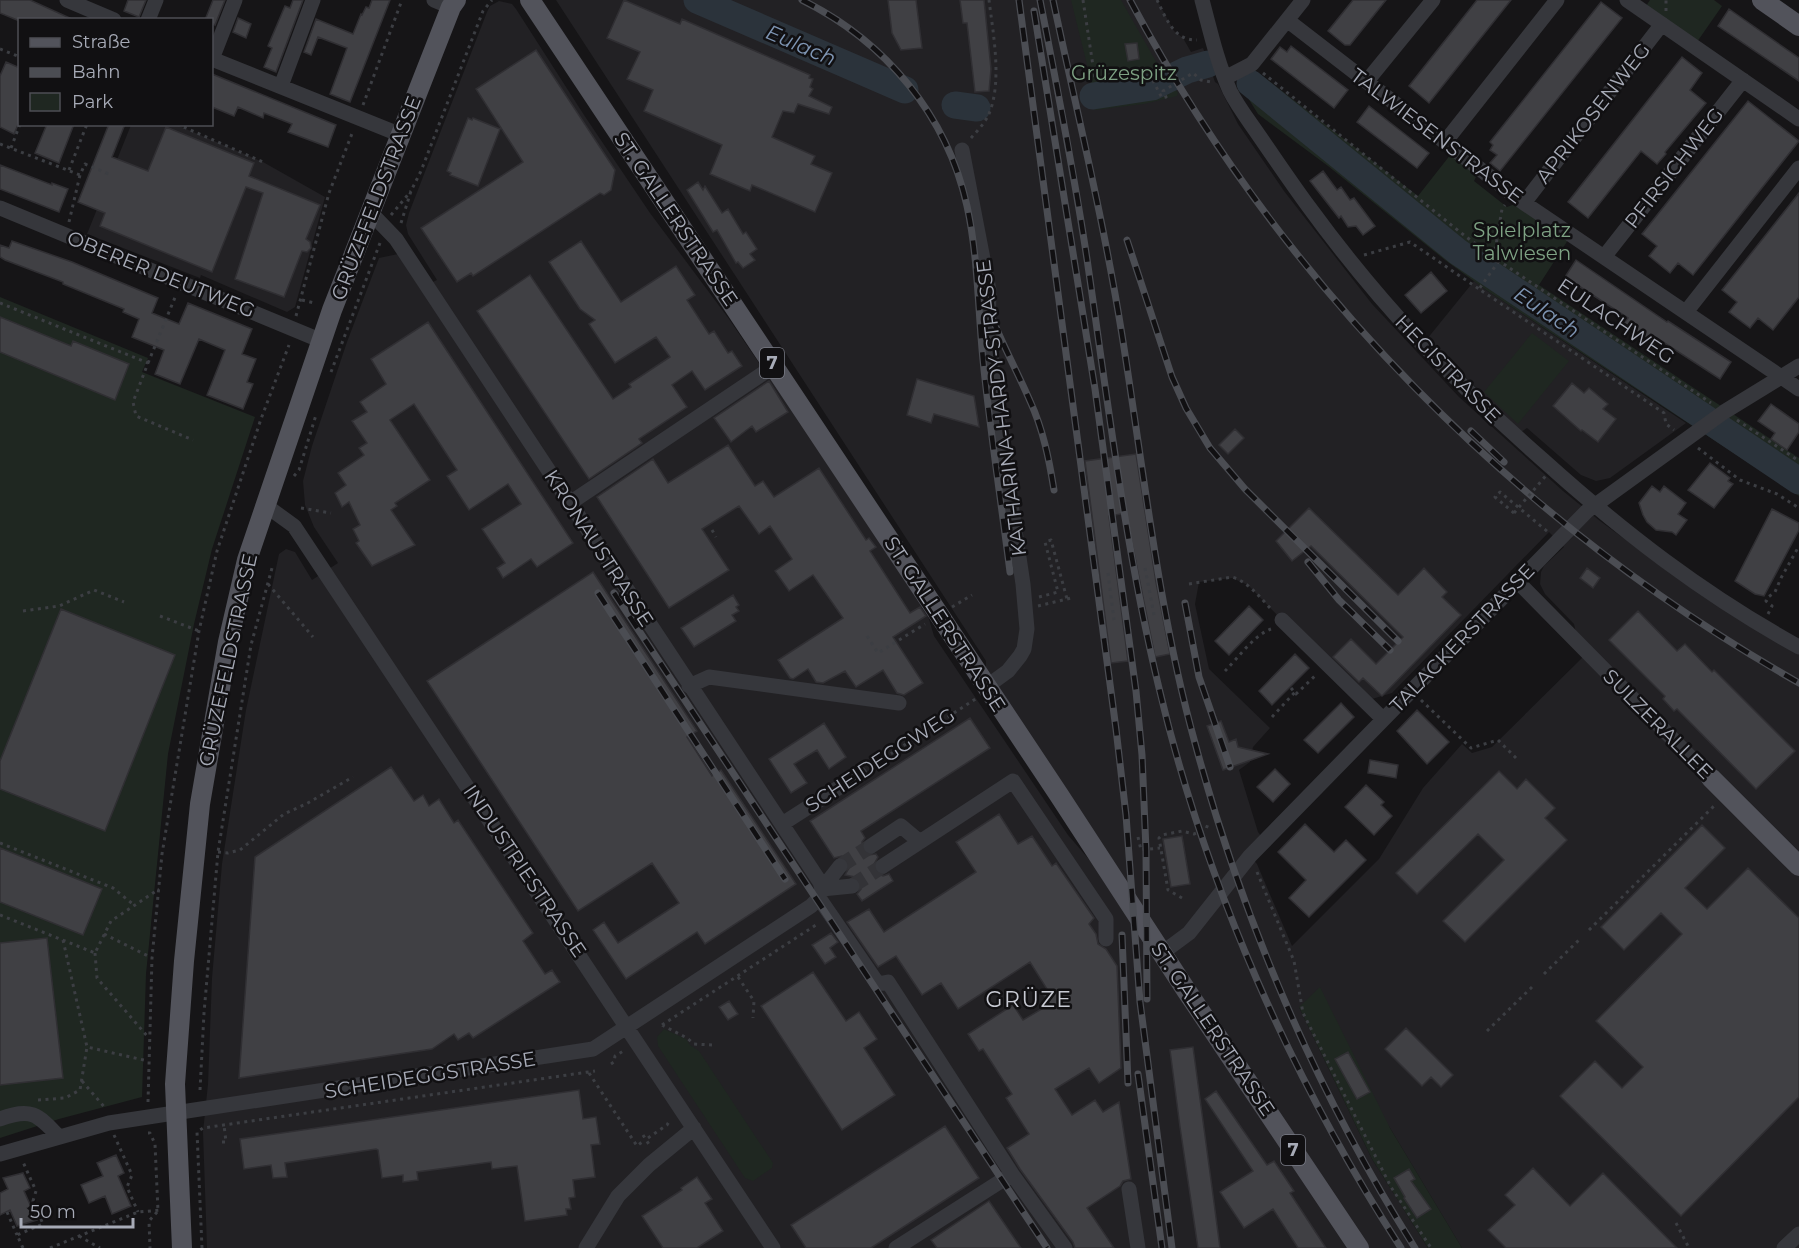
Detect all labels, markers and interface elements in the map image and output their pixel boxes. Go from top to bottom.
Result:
legend [18,18,213,126]
water label: Eulach [762,19,840,71]
text: Straße [72,31,131,53]
street label: APRIKOSENWEG [1531,38,1655,188]
text: Bahn [72,61,121,83]
park label: Grüzespitz [1071,61,1177,85]
street label: TALWIESENSTRASSE [1346,63,1528,209]
text: Park [72,91,113,113]
street label: GRÜZEFELDSTRASSE [326,92,426,304]
street label: PFIRSICHWEG [1619,103,1729,233]
street label: ST. GALLERSTRASSE [609,128,743,310]
park label: Spielplatz Talwiesen [1473,218,1571,265]
street label: OBERER DEUTWEG [64,225,258,323]
street label: KATHARINA-HARDY-STRASSE [971,258,1031,558]
street label: EULACHWEG [1553,273,1679,369]
water label: Eulach [1509,281,1585,343]
street label: HEGISTRASSE [1390,310,1506,428]
road number: 7 [760,348,784,378]
street label: KRONAUSTRASSE [539,465,659,631]
street label: ST. GALLERSTRASSE [879,532,1011,716]
street label: GRÜZEFELDSTRASSE [194,551,262,769]
street label: TALACKERSTRASSE [1385,559,1539,717]
street label: SULZERALLEE [1598,664,1718,784]
street label: SCHEIDEGGWEG [801,703,959,817]
street label: INDUSTRIESTRASSE [458,780,592,962]
street label: ST. GALLERSTRASSE [1146,938,1280,1120]
district label: GRÜZE [986,986,1072,1013]
street label: SCHEIDEGGSTRASSE [323,1046,537,1104]
road number: 7 [1281,1135,1305,1165]
scale bar [21,1191,134,1229]
text: 50 m [30,1201,76,1223]

